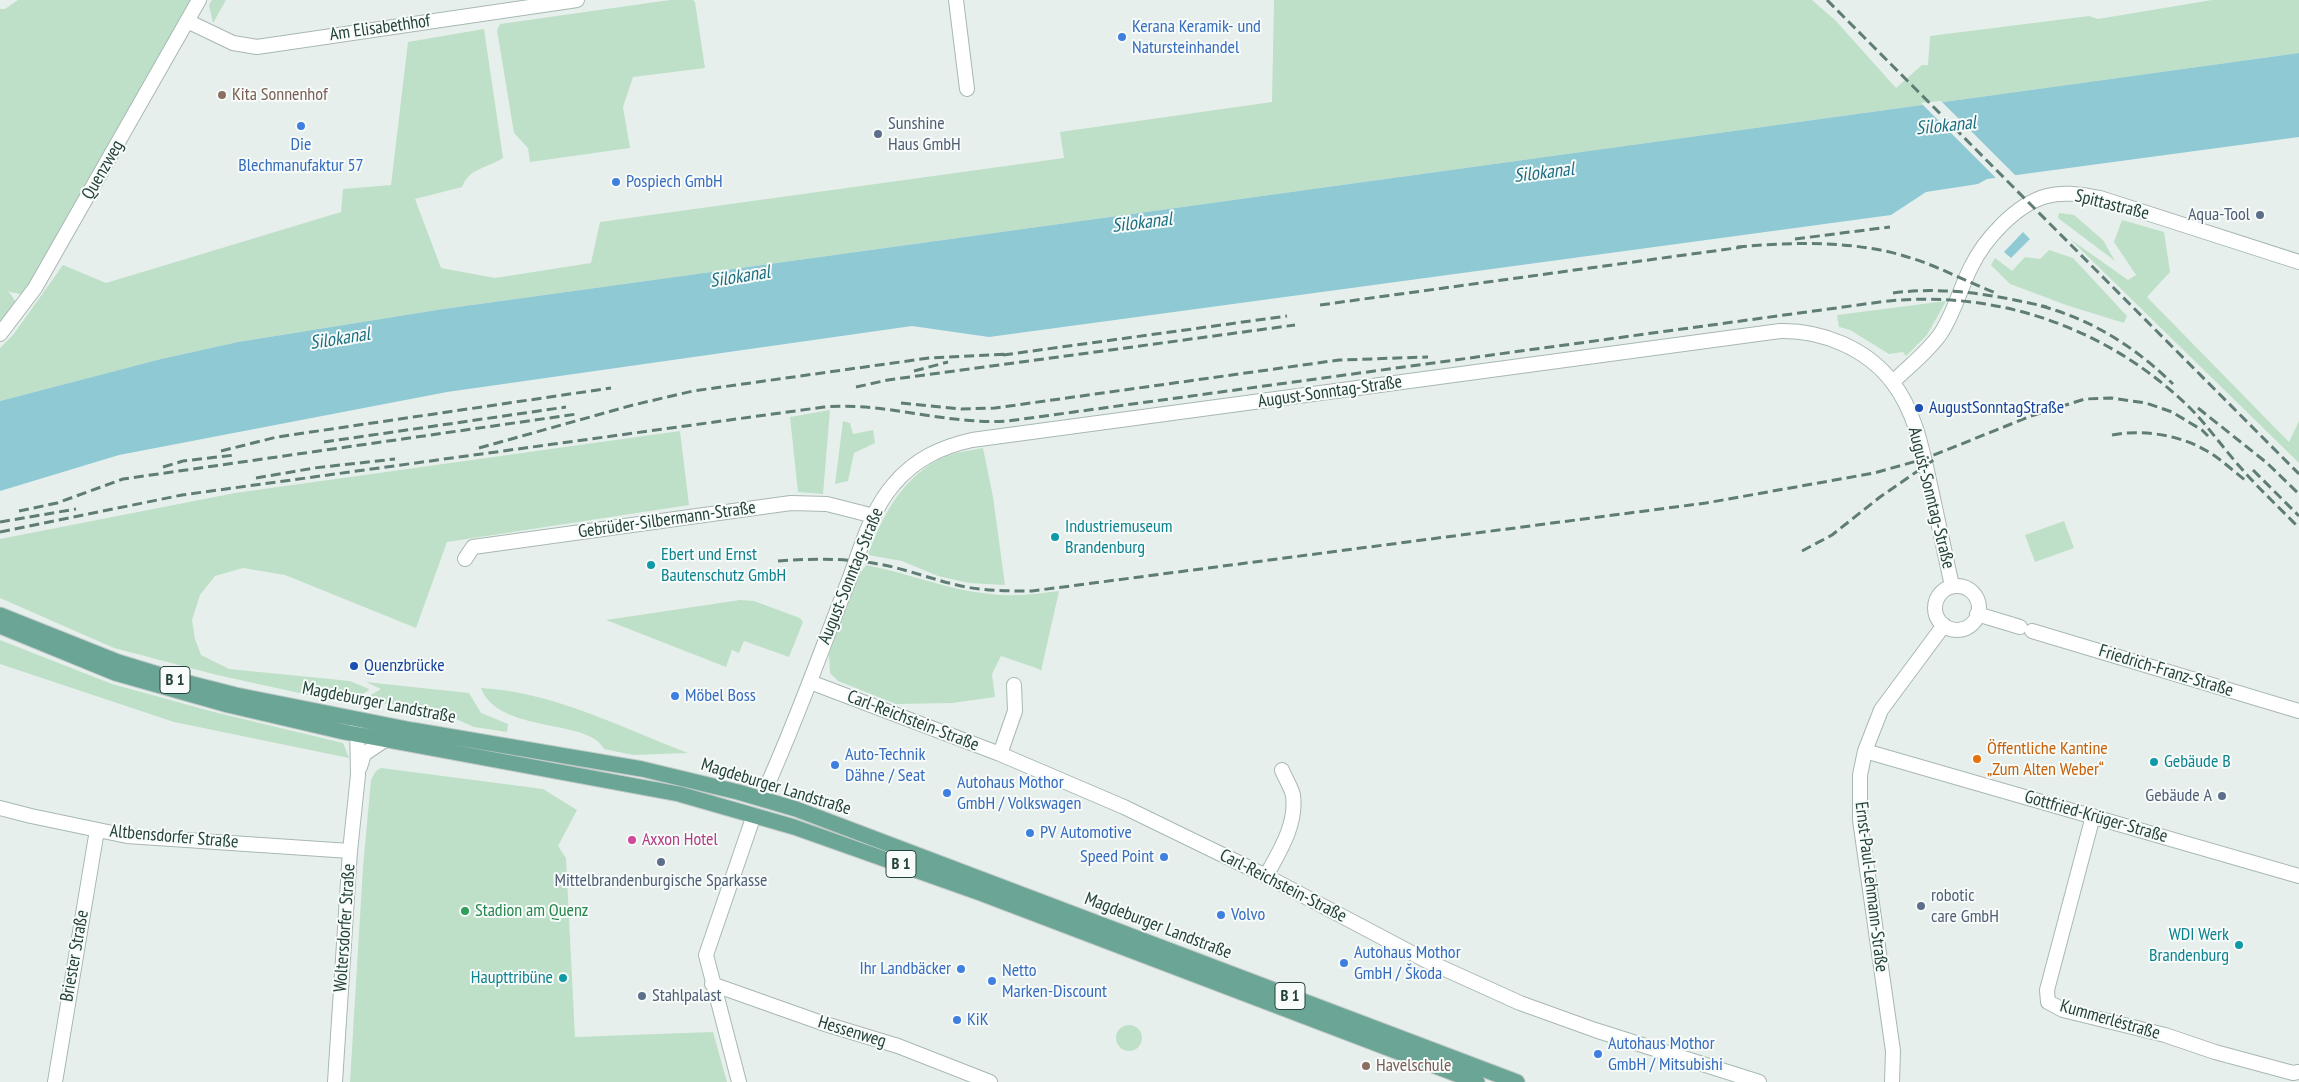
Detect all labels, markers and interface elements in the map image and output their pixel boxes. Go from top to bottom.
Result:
street label: Am Elisabethhof [328,10,432,46]
place label: Kerana Keramik- und Natursteinhandel [1132,16,1261,58]
marker: Kerana Keramik- und Natursteinhandel [1116,31,1128,43]
place label: Kita Sonnenhof [232,84,328,106]
marker: Kita Sonnenhof [216,89,228,101]
water label: Silokanal [1915,112,1977,140]
place label: Sunshine Haus GmbH [888,113,961,156]
marker: Die Blechmanufaktur 57 [295,120,307,132]
marker: Sunshine Haus GmbH [872,128,884,140]
place label: Die Blechmanufaktur 57 [238,134,364,176]
street label: Quenzweg [77,136,129,204]
water label: Silokanal [1513,158,1575,188]
place label: Pospiech GmbH [626,171,723,193]
marker: Pospiech GmbH [610,176,622,188]
street label: Spittastraße [2073,185,2151,225]
place label: Aqua-Tool [2188,204,2250,226]
water label: Silokanal [1111,208,1173,238]
marker: Aqua-Tool [2254,209,2266,221]
water label: Silokanal [708,261,772,293]
water label: Silokanal [308,323,372,355]
street label: August-Sonntag-Straße [1257,371,1403,413]
place label: AugustSonntagStraße [1929,397,2064,419]
marker: AugustSonntagStraße [1913,402,1925,414]
street label: August-Sonntag-Straße [1903,425,1959,571]
street label: Gebrüder-Silbermann-Straße [577,497,757,543]
street label: August-Sonntag-Straße [814,505,888,647]
place label: Industriemuseum Brandenburg [1065,516,1173,558]
marker: Industriemuseum Brandenburg [1049,531,1061,543]
place label: Ebert und Ernst Bautenschutz GmbH [661,544,786,586]
marker: Ebert und Ernst Bautenschutz GmbH [645,559,657,571]
street label: Friedrich-Franz-Straße [2096,640,2236,702]
place label: Quenzbrücke [364,655,445,677]
marker: Quenzbrücke [348,660,360,672]
road number: B 1 [160,666,190,694]
street label: Magdeburger Landstraße [301,678,457,728]
place label: Möbel Boss [685,685,756,707]
street label: Carl-Reichstein-Straße [844,686,982,756]
marker: Möbel Boss [669,690,681,702]
place label: Öffentliche Kantine „Zum Alten Weber“ [1987,738,2108,781]
place label: Auto-Technik Dähne / Seat [845,744,925,786]
place label: Gebäude B [2164,751,2231,773]
marker: Öffentliche Kantine „Zum Alten Weber“ [1971,753,1983,765]
street label: Magdeburger Landstraße [698,754,854,820]
marker: Gebäude B [2148,756,2160,768]
marker: Auto-Technik Dähne / Seat [829,759,841,771]
place label: Autohaus Mothor GmbH / Volkswagen [957,772,1081,814]
place label: Gebäude A [2145,785,2212,807]
street label: Gottfried-Krüger-Straße [2022,786,2170,848]
marker: Autohaus Mothor GmbH / Volkswagen [941,787,953,799]
marker: Gebäude A [2216,790,2228,802]
street label: Ernst-Paul-Lehmann-Straße [1850,801,1892,973]
street label: Altbensdorfer Straße [109,821,239,853]
place label: PV Automotive [1040,822,1132,844]
marker: PV Automotive [1024,827,1036,839]
place label: Axxon Hotel [642,829,718,851]
marker: Axxon Hotel [626,834,638,846]
street label: Carl-Reichstein-Straße [1216,845,1350,927]
place label: Speed Point [1080,846,1154,868]
road number: B 1 [886,851,916,878]
marker: Speed Point [1158,851,1170,863]
marker: Mittelbrandenburgische Sparkasse [655,856,667,868]
street label: Woltersdorfer Straße [330,863,360,993]
place label: Mittelbrandenburgische Sparkasse [554,870,768,892]
place label: robotic care GmbH [1931,885,1999,928]
street label: Magdeburger Landstraße [1081,888,1235,964]
place label: Stadion am Quenz [475,900,588,922]
marker: robotic care GmbH [1915,900,1927,912]
place label: Volvo [1231,904,1265,926]
marker: Stadion am Quenz [459,905,471,917]
street label: Briester Straße [56,908,94,1004]
marker: Volvo [1215,909,1227,921]
place label: WDI Werk Brandenburg [2149,924,2229,966]
marker: WDI Werk Brandenburg [2233,939,2245,951]
place label: Autohaus Mothor GmbH / Škoda [1354,942,1461,984]
marker: Autohaus Mothor GmbH / Škoda [1338,957,1350,969]
place label: Ihr Landbäcker [859,958,951,980]
place label: Netto Marken-Discount [1002,960,1107,1002]
marker: Ihr Landbäcker [955,963,967,975]
place label: Haupttribüne [471,967,553,989]
marker: Haupttribüne [557,972,569,984]
marker: Netto Marken-Discount [986,975,998,987]
road number: B 1 [1275,982,1305,1009]
place label: Stahlpalast [652,985,721,1007]
marker: Stahlpalast [636,990,648,1002]
street label: Kummerléstraße [2057,995,2163,1045]
place label: KiK [967,1009,989,1031]
street label: Hessenweg [815,1011,889,1053]
marker: KiK [951,1014,963,1026]
place label: Autohaus Mothor GmbH / Mitsubishi [1608,1033,1723,1076]
marker: Autohaus Mothor GmbH / Mitsubishi [1592,1048,1604,1060]
place label: Havelschule [1376,1055,1451,1077]
marker: Havelschule [1360,1060,1372,1072]

